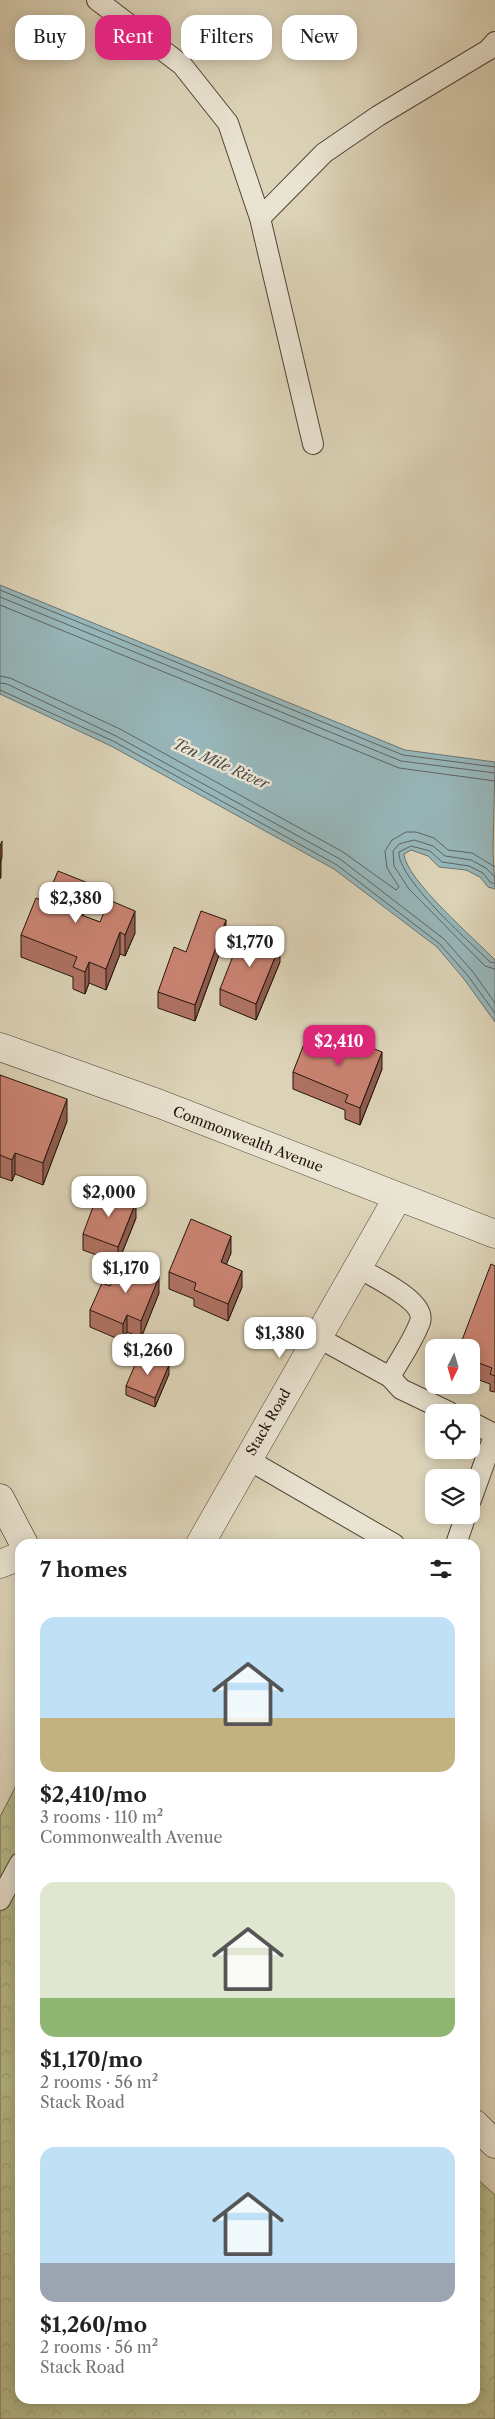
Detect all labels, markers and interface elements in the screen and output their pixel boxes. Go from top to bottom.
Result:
chip: Buy [15,15,85,60]
chip: Rent [95,15,171,60]
chip: Filters [181,15,272,60]
chip: New [282,15,357,60]
water label: Ten Mile River [170,734,273,794]
pin: $2,380 [35,882,117,924]
text: $2,380 [50,888,102,908]
pin: $1,770 [209,926,291,968]
text: $1,770 [226,932,274,952]
pin: $2,410 [298,1024,380,1067]
text: $2,410 [314,1031,364,1051]
street label: Commonwealth Avenue [170,1102,326,1176]
pin: $2,000 [68,1176,150,1218]
text: $2,000 [82,1182,136,1202]
pin: $1,170 [85,1252,167,1294]
text: $1,170 [103,1258,149,1278]
pin: $1,380 [239,1316,321,1359]
text: $1,380 [255,1323,305,1343]
pin: $1,260 [107,1334,189,1376]
north arrow [425,1339,480,1394]
map controls [425,1339,480,1524]
text: $1,260 [123,1340,173,1360]
street label: Stack Road [242,1385,295,1459]
button: locate [425,1404,480,1459]
button: layers [425,1469,480,1524]
icon: filters [427,1555,455,1583]
text: 7 homes [40,1557,127,1582]
icon: home [203,1649,293,1739]
text: $2,410/mo [40,1782,147,1807]
text: 3 rooms · 110 m² [40,1807,163,1827]
text: Commonwealth Avenue [40,1827,222,1847]
icon: home [203,1914,293,2004]
text: $1,170/mo [40,2047,143,2072]
text: 2 rooms · 56 m² [40,2072,158,2092]
text: Stack Road [40,2092,125,2112]
icon: home [203,2179,293,2269]
text: $1,260/mo [40,2312,147,2337]
text: 2 rooms · 56 m² [40,2337,158,2357]
text: Stack Road [40,2357,125,2377]

